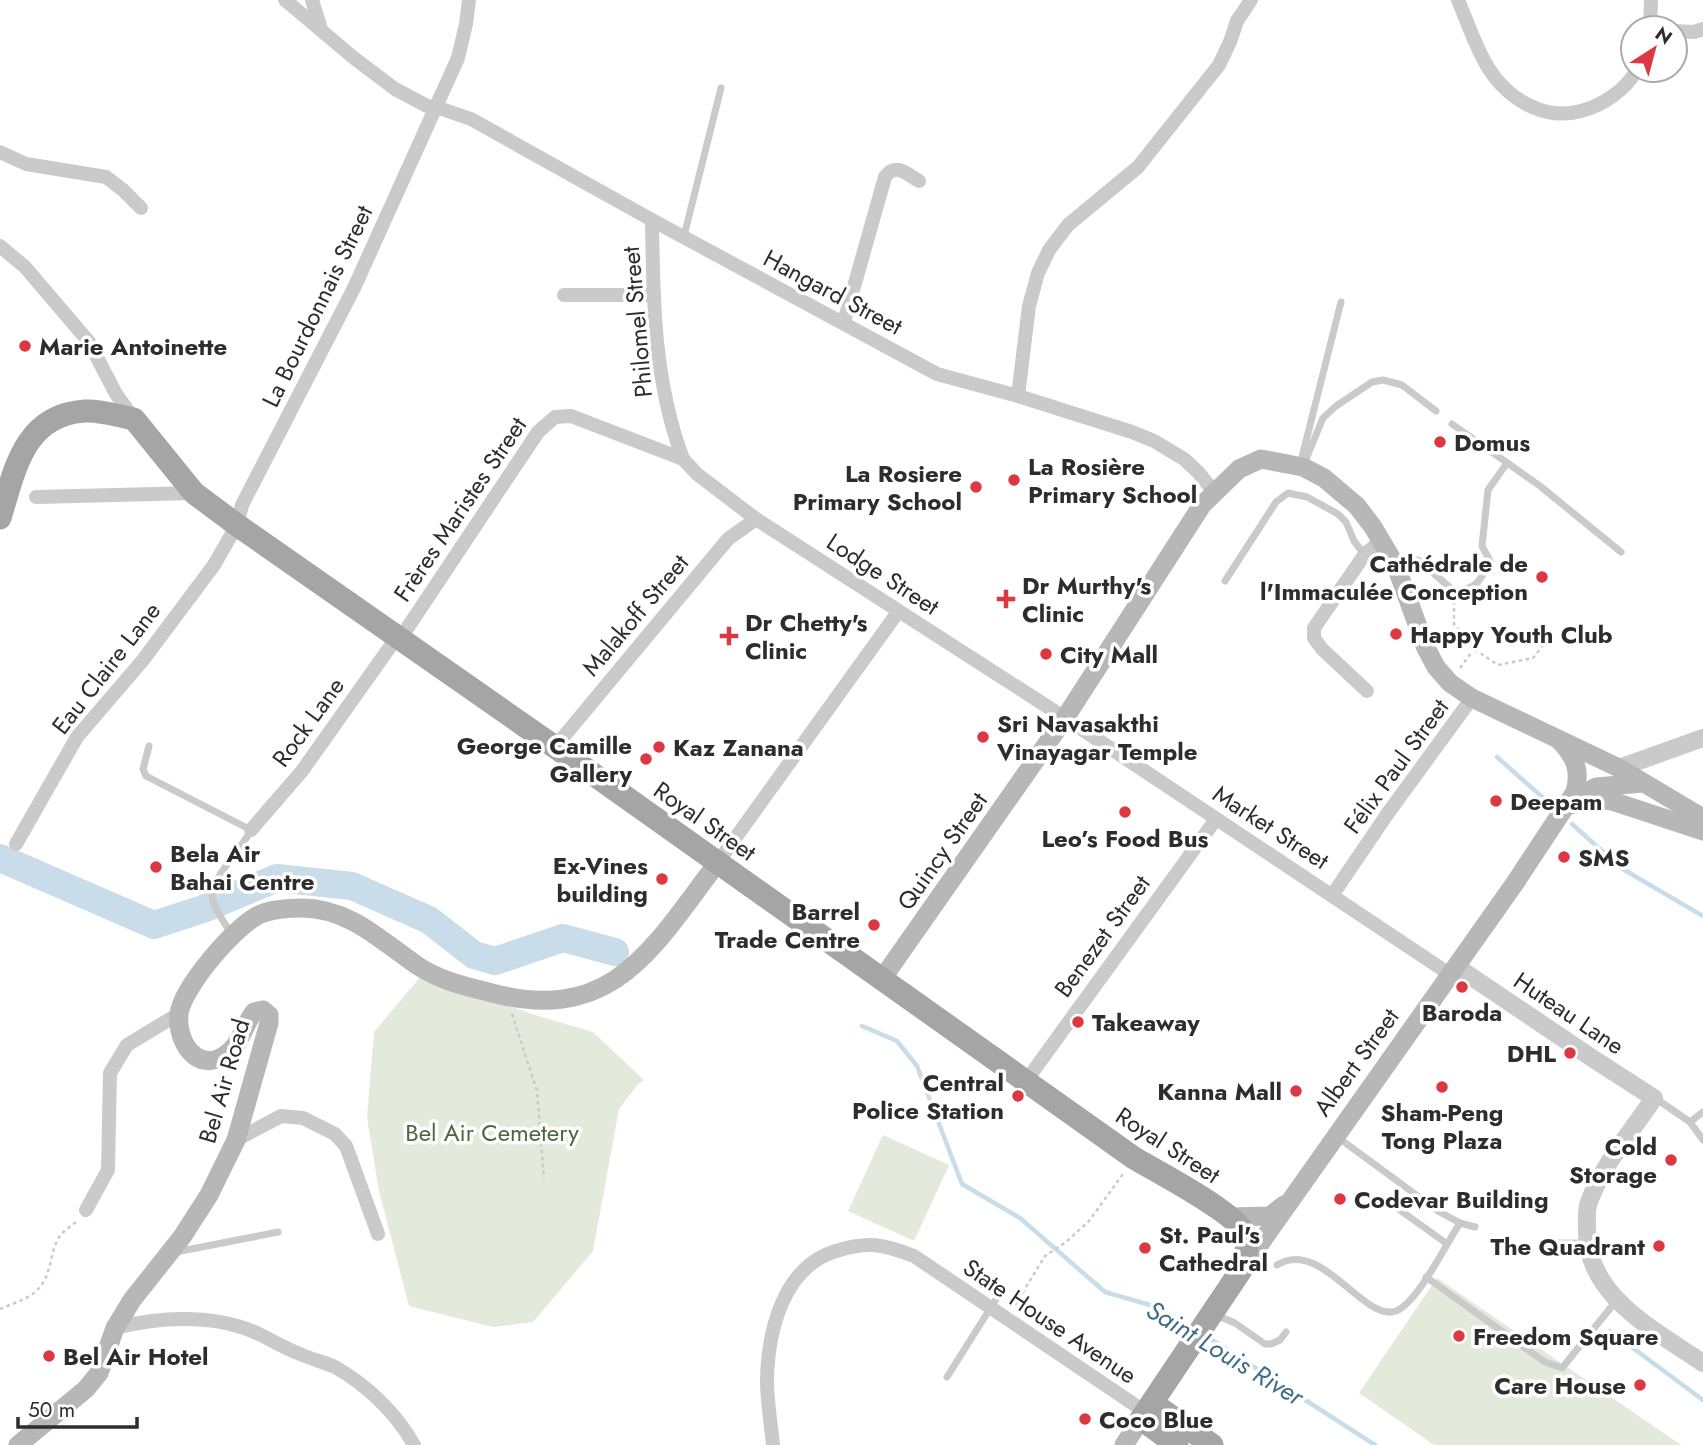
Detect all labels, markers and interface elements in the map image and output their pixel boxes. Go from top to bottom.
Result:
north arrow [1619,14,1689,84]
text: N [1650,20,1678,51]
street label: La Bourdonnais Street [253,199,381,413]
street label: Hangard Street [757,241,909,343]
street label: Philomel Street [613,245,661,399]
place label: Marie Antoinette [39,329,227,364]
marker: Marie Antoinette [17,338,33,354]
street label: Frères Maristes Street [385,409,535,608]
place label: Domus [1454,425,1530,460]
marker: Domus [1432,434,1448,450]
place label: La Rosière Primary School [1028,449,1197,512]
place label: La Rosiere Primary School [793,456,962,519]
marker: La Rosière Primary School [1006,472,1022,488]
marker: La Rosiere Primary School [968,479,984,495]
street label: Lodge Street [820,524,946,624]
street label: Malakoff Street [574,546,697,684]
place label: Cathédrale de l'Immaculée Conception [1260,546,1528,609]
place label: Dr Murthy's Clinic [1022,568,1151,631]
marker: Cathédrale de l'Immaculée Conception [1534,569,1550,585]
marker: Dr Murthy's Clinic [996,589,1016,609]
street label: Eau Claire Lane [43,595,169,741]
place label: Dr Chetty's Clinic [745,605,868,668]
place label: Happy Youth Club [1410,617,1613,652]
marker: Dr Chetty's Clinic [719,626,739,646]
marker: Happy Youth Club [1388,626,1404,642]
place label: City Mall [1060,637,1158,672]
marker: City Mall [1038,646,1054,662]
street label: Rock Lane [264,670,352,774]
street label: Félix Paul Street [1335,691,1457,841]
place label: Sri Navasakthi Vinayagar Temple [996,706,1198,769]
place label: George Camille Gallery [457,728,632,791]
marker: Sri Navasakthi Vinayagar Temple [975,729,991,745]
place label: Kaz Zanana [673,730,804,765]
marker: Kaz Zanana [651,739,667,755]
marker: George Camille Gallery [638,751,654,767]
street label: Royal Street [647,773,764,869]
street label: Market Street [1206,776,1336,878]
place label: Deepam [1510,784,1603,819]
street label: Quincy Street [888,785,996,917]
marker: Deepam [1488,793,1504,809]
marker: Leo’s Food Bus [1117,804,1133,820]
place label: Leo’s Food Bus [1041,821,1209,856]
place label: Bela Air Bahai Centre [170,836,315,899]
place label: SMS [1578,840,1629,875]
place label: Ex-Vines building [553,848,648,911]
marker: SMS [1556,849,1572,865]
marker: Bela Air Bahai Centre [148,859,164,875]
street label: Benezet Street [1046,867,1159,1004]
marker: Ex-Vines building [654,871,670,887]
place label: Barrel Trade Centre [715,894,860,957]
marker: Barrel Trade Centre [866,917,882,933]
street label: Huteau Lane [1507,963,1631,1063]
marker: Baroda [1454,979,1470,995]
place label: Baroda [1422,995,1502,1030]
street label: Albert Street [1305,1001,1407,1123]
place label: Takeaway [1092,1005,1200,1040]
marker: Takeaway [1070,1014,1086,1030]
street label: Bel Air Road [190,1015,258,1147]
place label: DHL [1507,1036,1556,1071]
marker: DHL [1562,1045,1578,1061]
place label: Central Police Station [852,1065,1004,1128]
place label: Kanna Mall [1157,1074,1282,1109]
marker: Sham-Peng Tong Plaza [1434,1079,1450,1095]
marker: Kanna Mall [1288,1083,1304,1099]
marker: Central Police Station [1010,1088,1026,1104]
place label: Sham-Peng Tong Plaza [1380,1095,1504,1158]
street label: Royal Street [1109,1098,1227,1192]
park label: Bel Air Cemetery [405,1115,579,1150]
place label: Cold Storage [1569,1129,1657,1192]
marker: Cold Storage [1663,1152,1679,1168]
place label: Codevar Building [1354,1182,1549,1217]
marker: Codevar Building [1332,1191,1348,1207]
place label: St. Paul's Cathedral [1159,1217,1268,1280]
place label: The Quadrant [1490,1229,1645,1264]
marker: The Quadrant [1651,1238,1667,1254]
marker: St. Paul's Cathedral [1137,1240,1153,1256]
street label: State House Avenue [956,1250,1144,1392]
water label: Saint Louis River [1139,1291,1312,1416]
place label: Freedom Square [1473,1319,1658,1354]
marker: Freedom Square [1451,1328,1467,1344]
place label: Bel Air Hotel [63,1339,209,1374]
marker: Bel Air Hotel [41,1348,57,1364]
place label: Care House [1494,1368,1626,1403]
marker: Care House [1632,1377,1648,1393]
scale bar [18,1386,136,1430]
text: 50 m [28,1395,75,1425]
place label: Coco Blue [1099,1402,1213,1437]
marker: Coco Blue [1077,1411,1093,1427]

